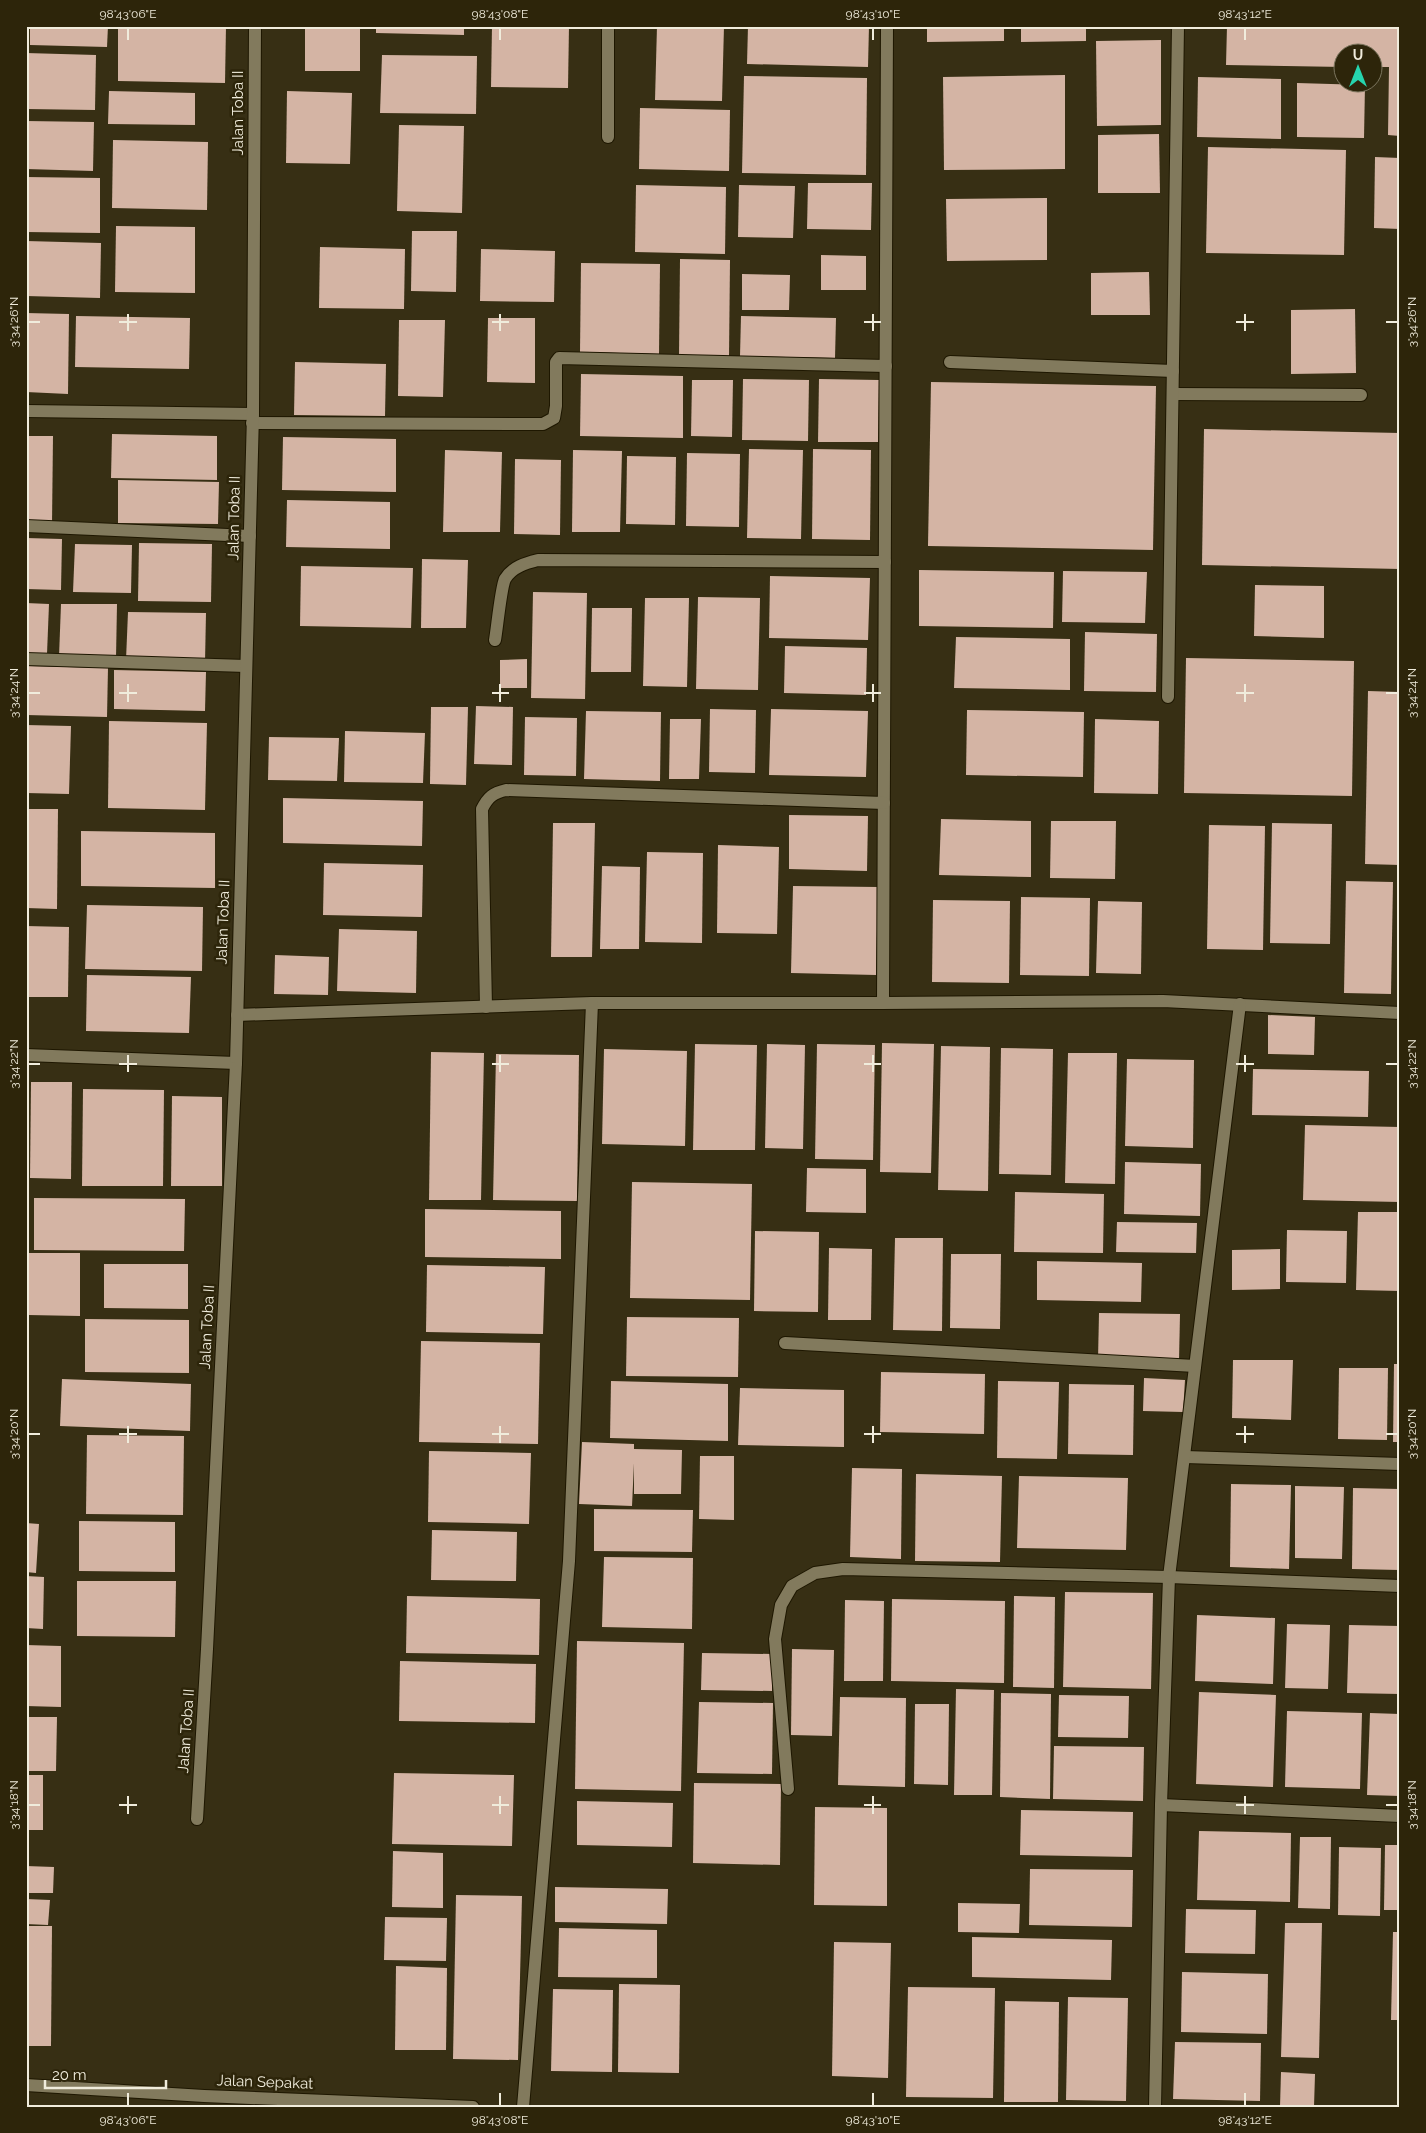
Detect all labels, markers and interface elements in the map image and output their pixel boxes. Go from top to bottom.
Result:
text: 98°43'06"E [100,7,156,21]
text: 98°43'08"E [472,7,528,21]
text: 98°43'10"E [846,7,900,21]
text: 98°43'12"E [1218,7,1272,21]
north arrow [1334,42,1384,92]
text: U [1353,47,1363,63]
street label: Jalan Toba II [229,71,247,155]
text: 3°34'26"N [7,297,21,347]
text: 3°34'26"N [1405,297,1419,347]
street label: Jalan Toba II [224,475,244,561]
text: 3°34'24"N [7,668,21,718]
text: 3°34'24"N [1405,668,1419,718]
street label: Jalan Toba II [213,879,233,965]
text: 3°34'22"N [7,1039,21,1089]
text: 3°34'22"N [1405,1039,1419,1089]
street label: Jalan Toba II [196,1284,218,1370]
text: 3°34'20"N [7,1409,21,1459]
text: 3°34'20"N [1405,1409,1419,1459]
street label: Jalan Toba II [174,1688,198,1774]
text: 3°34'18"N [7,1780,21,1830]
text: 3°34'18"N [1405,1780,1419,1830]
scale bar [45,2058,166,2090]
text: 20 m [52,2066,87,2084]
street label: Jalan Sepakat [216,2071,314,2093]
text: 98°43'06"E [100,2113,156,2127]
text: 98°43'08"E [472,2113,528,2127]
text: 98°43'10"E [846,2113,900,2127]
text: 98°43'12"E [1218,2113,1272,2127]

